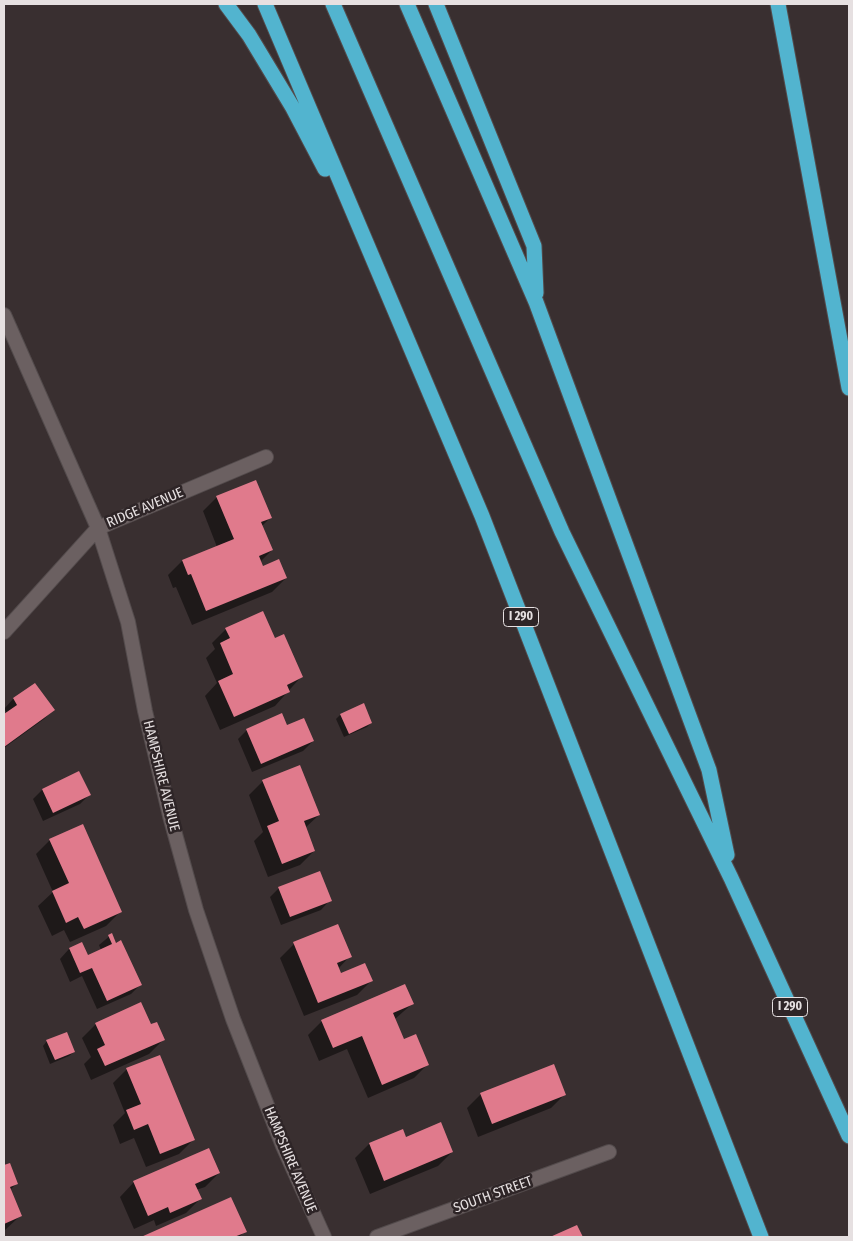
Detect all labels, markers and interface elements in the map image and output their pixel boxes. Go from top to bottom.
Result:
street label: RIDGE AVENUE [104,484,186,532]
road number: I 290 [504,608,538,626]
street label: HAMPSHIRE AVENUE [139,719,183,833]
road number: I 290 [772,998,808,1016]
street label: HAMPSHIRE AVENUE [260,1104,320,1216]
street label: SOUTH STREET [451,1173,535,1217]

